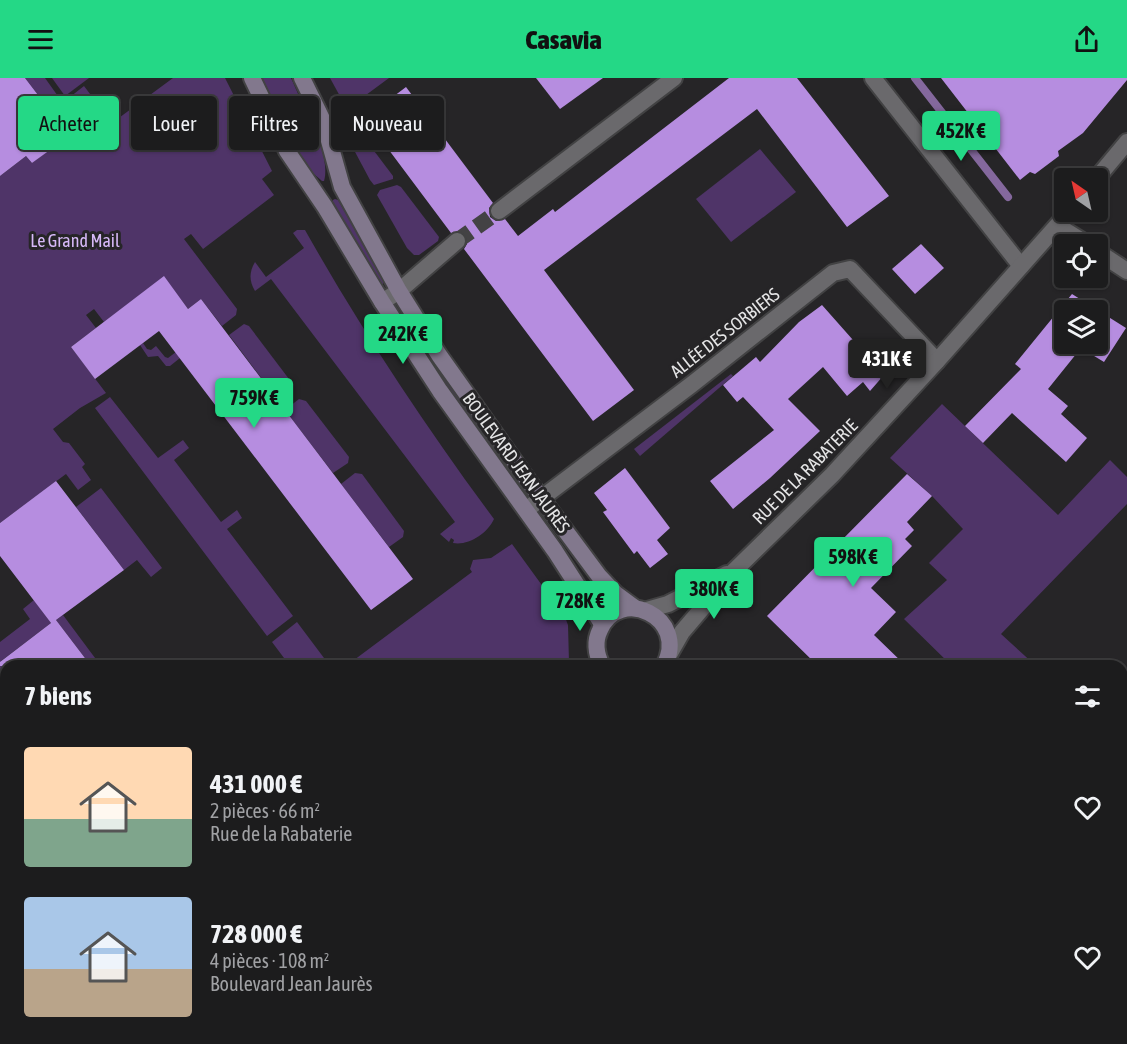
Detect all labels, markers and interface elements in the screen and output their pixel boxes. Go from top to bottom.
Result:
icon: menu [24,23,57,56]
icon: share [1070,23,1103,56]
text: Casavia [525,24,602,55]
chip: Acheter [18,96,119,150]
chip: Louer [131,96,217,150]
chip: Filtres [229,96,319,150]
chip: Nouveau [331,96,444,150]
pin: 452K € [912,111,1010,162]
text: 452K € [936,119,986,142]
north arrow [1054,168,1108,222]
map controls [1054,168,1108,354]
park label: Le Grand Mail [30,230,120,251]
button: locate [1054,234,1108,288]
street label: ALLÉE DES SORBIERS [666,283,784,382]
button: layers [1054,300,1108,354]
pin: 242K € [354,314,452,365]
text: 242K € [378,322,428,345]
pin: 431K € [838,339,936,390]
text: 431K € [862,347,912,370]
pin: 759K € [205,378,303,429]
text: 759K € [229,386,279,409]
street label: BOULEVARD JEAN JAURÈS [459,389,574,537]
street label: RUE DE LA RABATERIE [748,415,862,528]
pin: 598K € [804,537,902,588]
text: 598K € [828,545,878,568]
pin: 380K € [665,569,763,620]
text: 380K € [689,577,739,600]
pin: 728K € [531,581,629,632]
text: 728K € [555,589,605,612]
icon: filters [1071,680,1104,713]
text: 7 biens [24,681,92,711]
text: 431 000 € [210,769,302,799]
icon: home [72,771,144,843]
icon: heart [1071,791,1104,824]
text: 2 pièces · 66 m² [210,799,320,822]
text: Rue de la Rabaterie [210,822,352,845]
text: 728 000 € [210,919,302,949]
icon: home [72,921,144,993]
icon: heart [1071,941,1104,974]
text: 4 pièces · 108 m² [210,949,329,972]
text: Boulevard Jean Jaurès [210,972,373,995]

